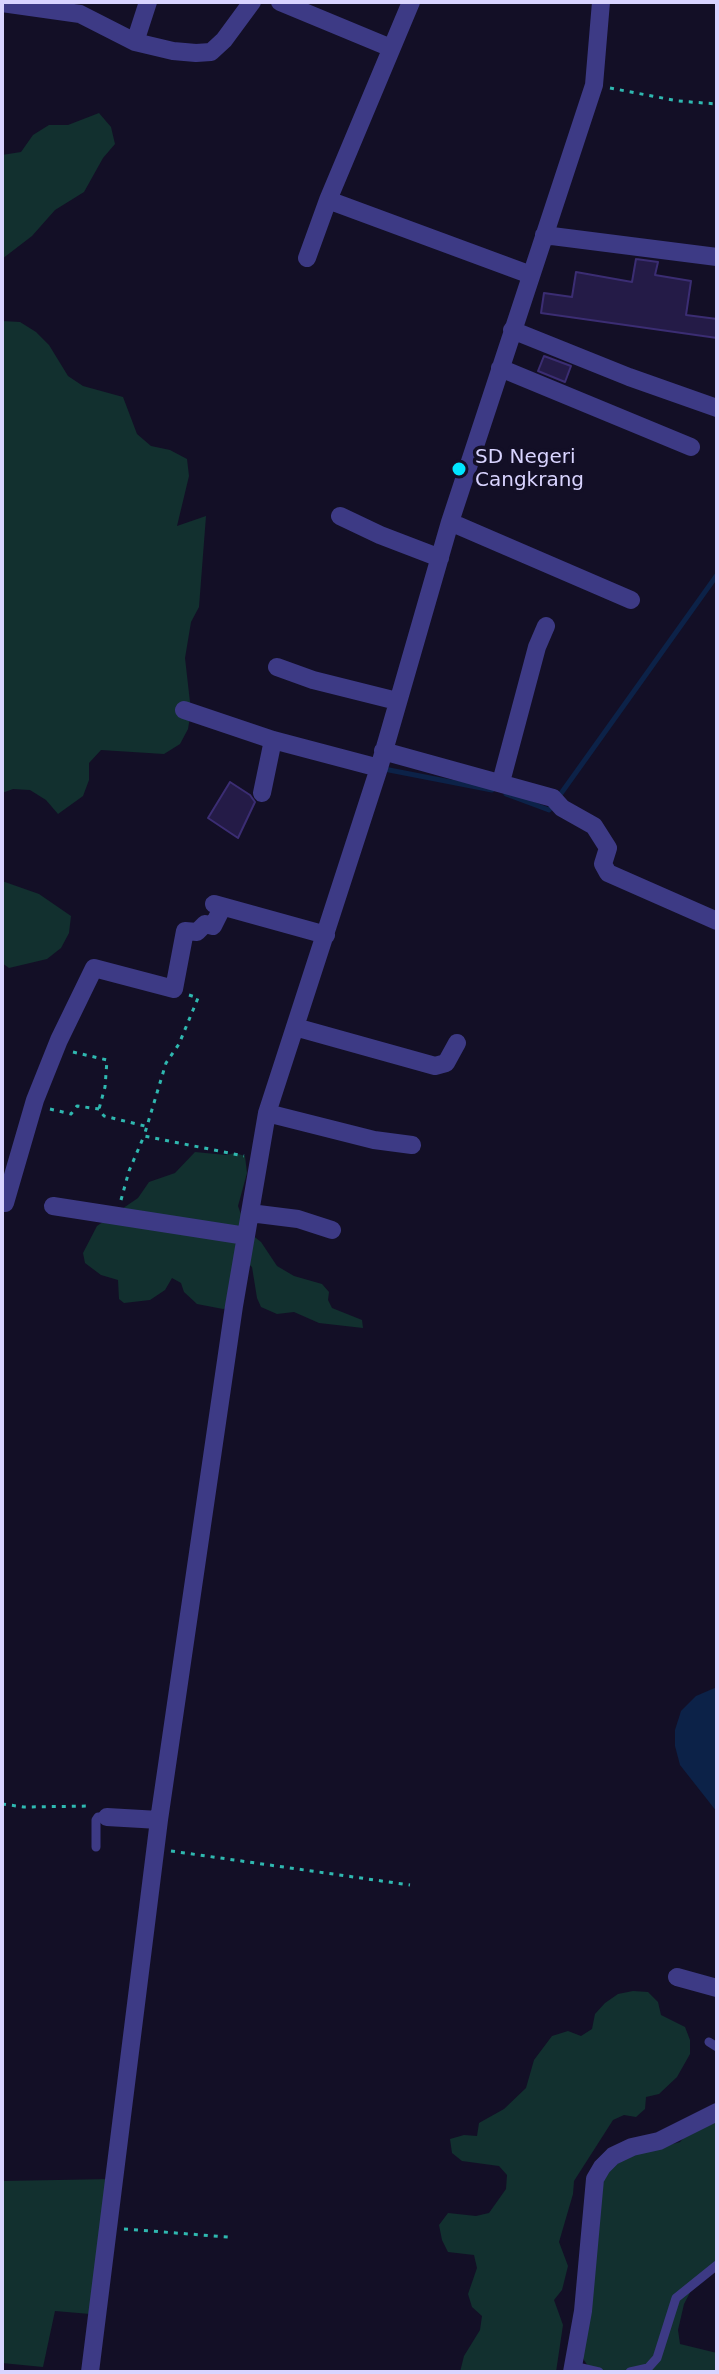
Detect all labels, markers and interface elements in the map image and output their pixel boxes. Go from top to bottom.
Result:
place label: SD Negeri Cangkrang [475,446,584,493]
marker: SD Negeri Cangkrang [450,460,468,478]

